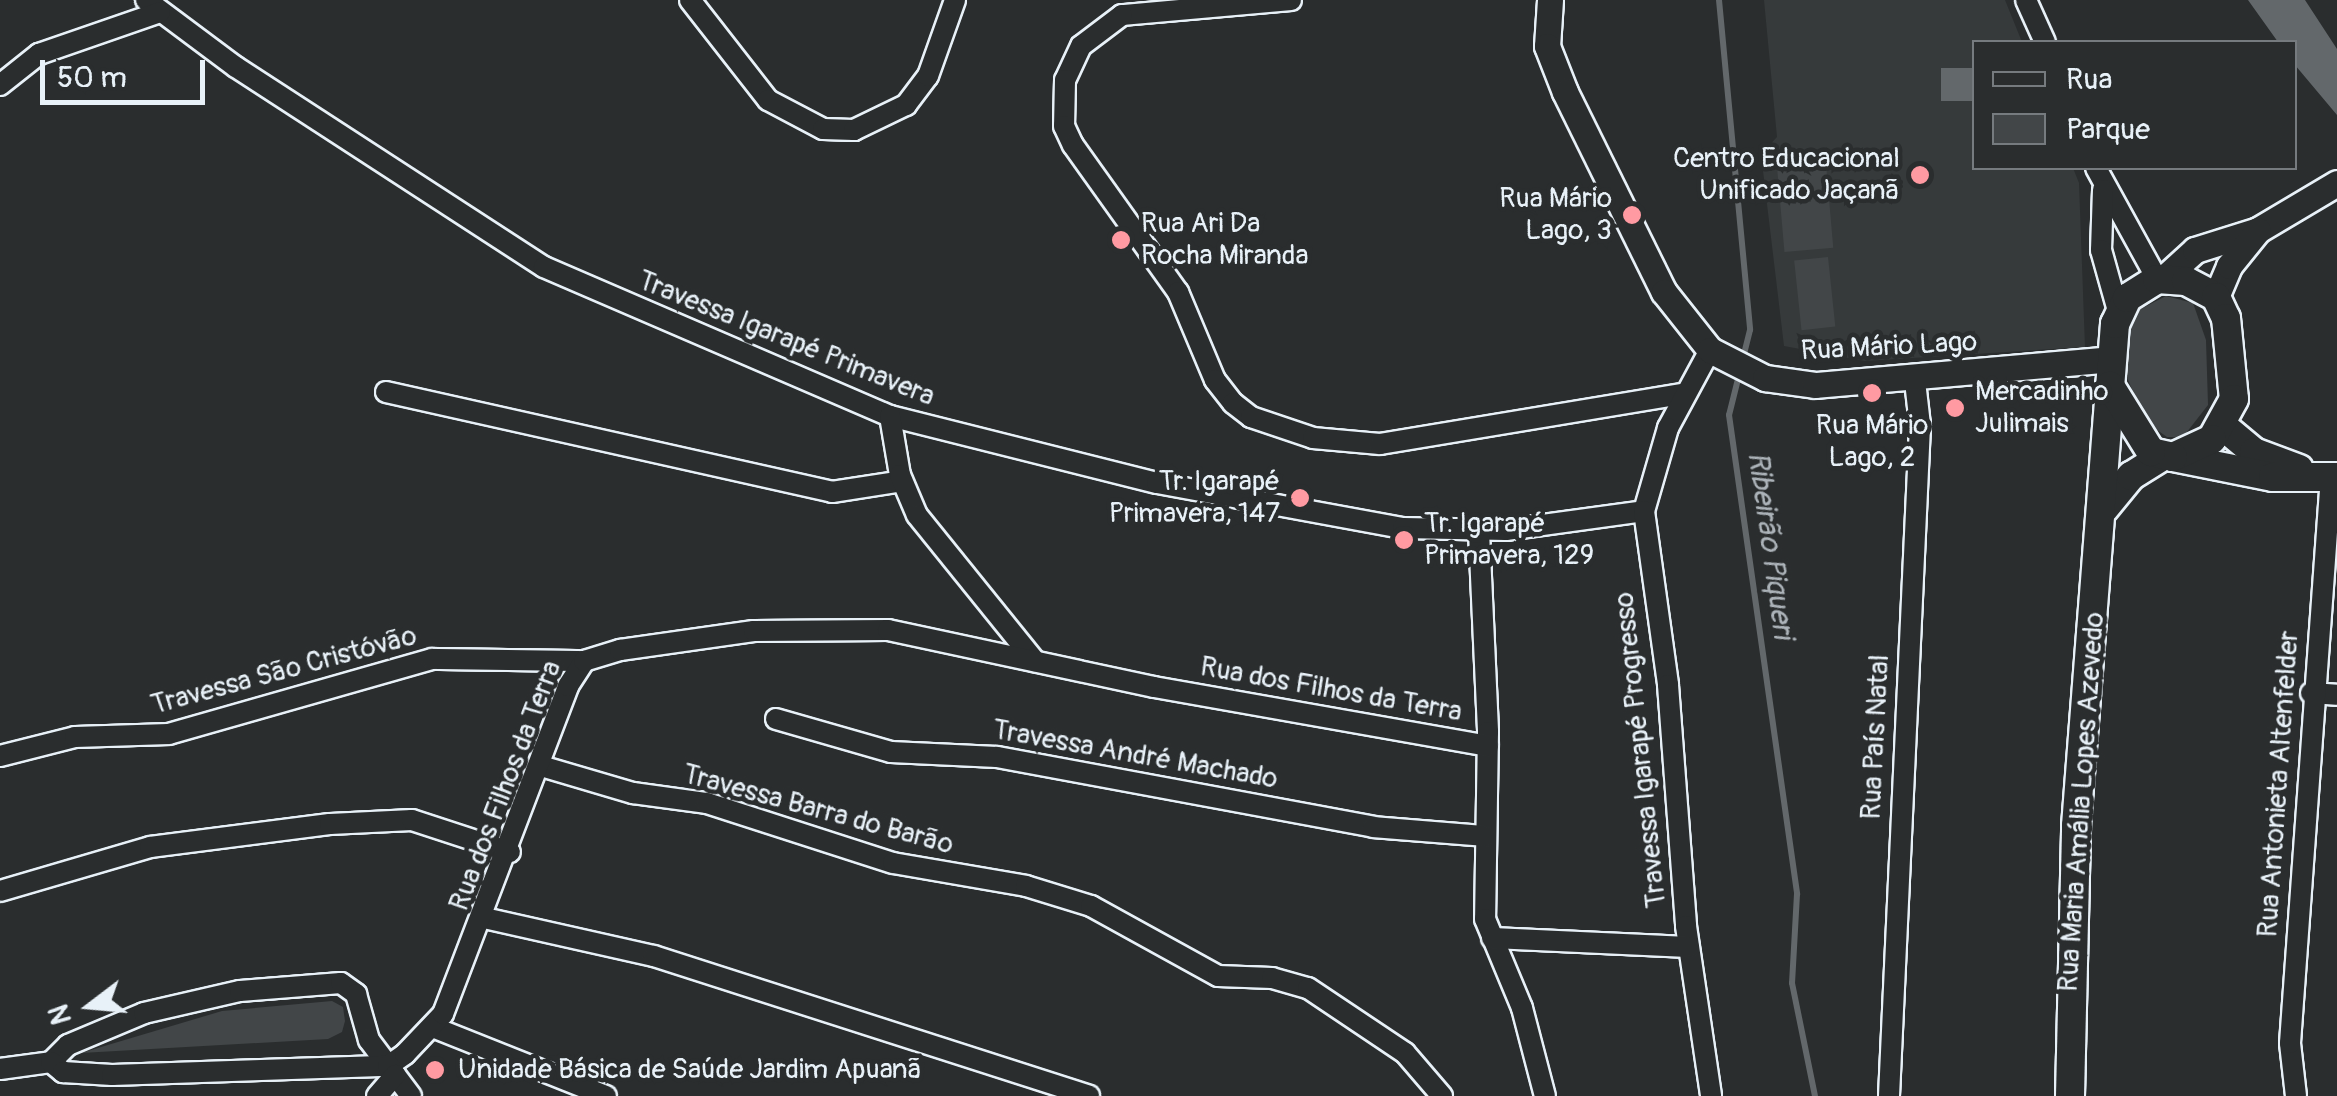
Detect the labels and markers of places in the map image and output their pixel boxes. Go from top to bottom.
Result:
place label: Centro Educacional Unificado Jaçanã [1673,142,1900,208]
marker: Centro Educacional Unificado Jaçanã [1909,164,1931,186]
place label: Rua Mário Lago, 3 [1499,182,1612,248]
marker: Rua Mário Lago, 3 [1621,204,1643,226]
place label: Rua Ari Da Rocha Miranda [1141,207,1309,273]
marker: Rua Ari Da Rocha Miranda [1110,229,1132,251]
place label: Mercadinho Julimais [1975,375,2109,441]
marker: Rua Mário Lago, 2 [1861,382,1883,404]
marker: Mercadinho Julimais [1944,397,1966,419]
place label: Rua Mário Lago, 2 [1816,409,1928,475]
place label: Tr. Igarapé Primavera, 147 [1109,465,1280,531]
marker: Tr. Igarapé Primavera, 147 [1289,487,1311,509]
place label: Tr. Igarapé Primavera, 129 [1424,507,1594,573]
marker: Tr. Igarapé Primavera, 129 [1393,529,1415,551]
place label: Unidade Básica de Saúde Jardim Apuanã [458,1053,922,1087]
marker: Unidade Básica de Saúde Jardim Apuanã [422,1057,448,1083]

